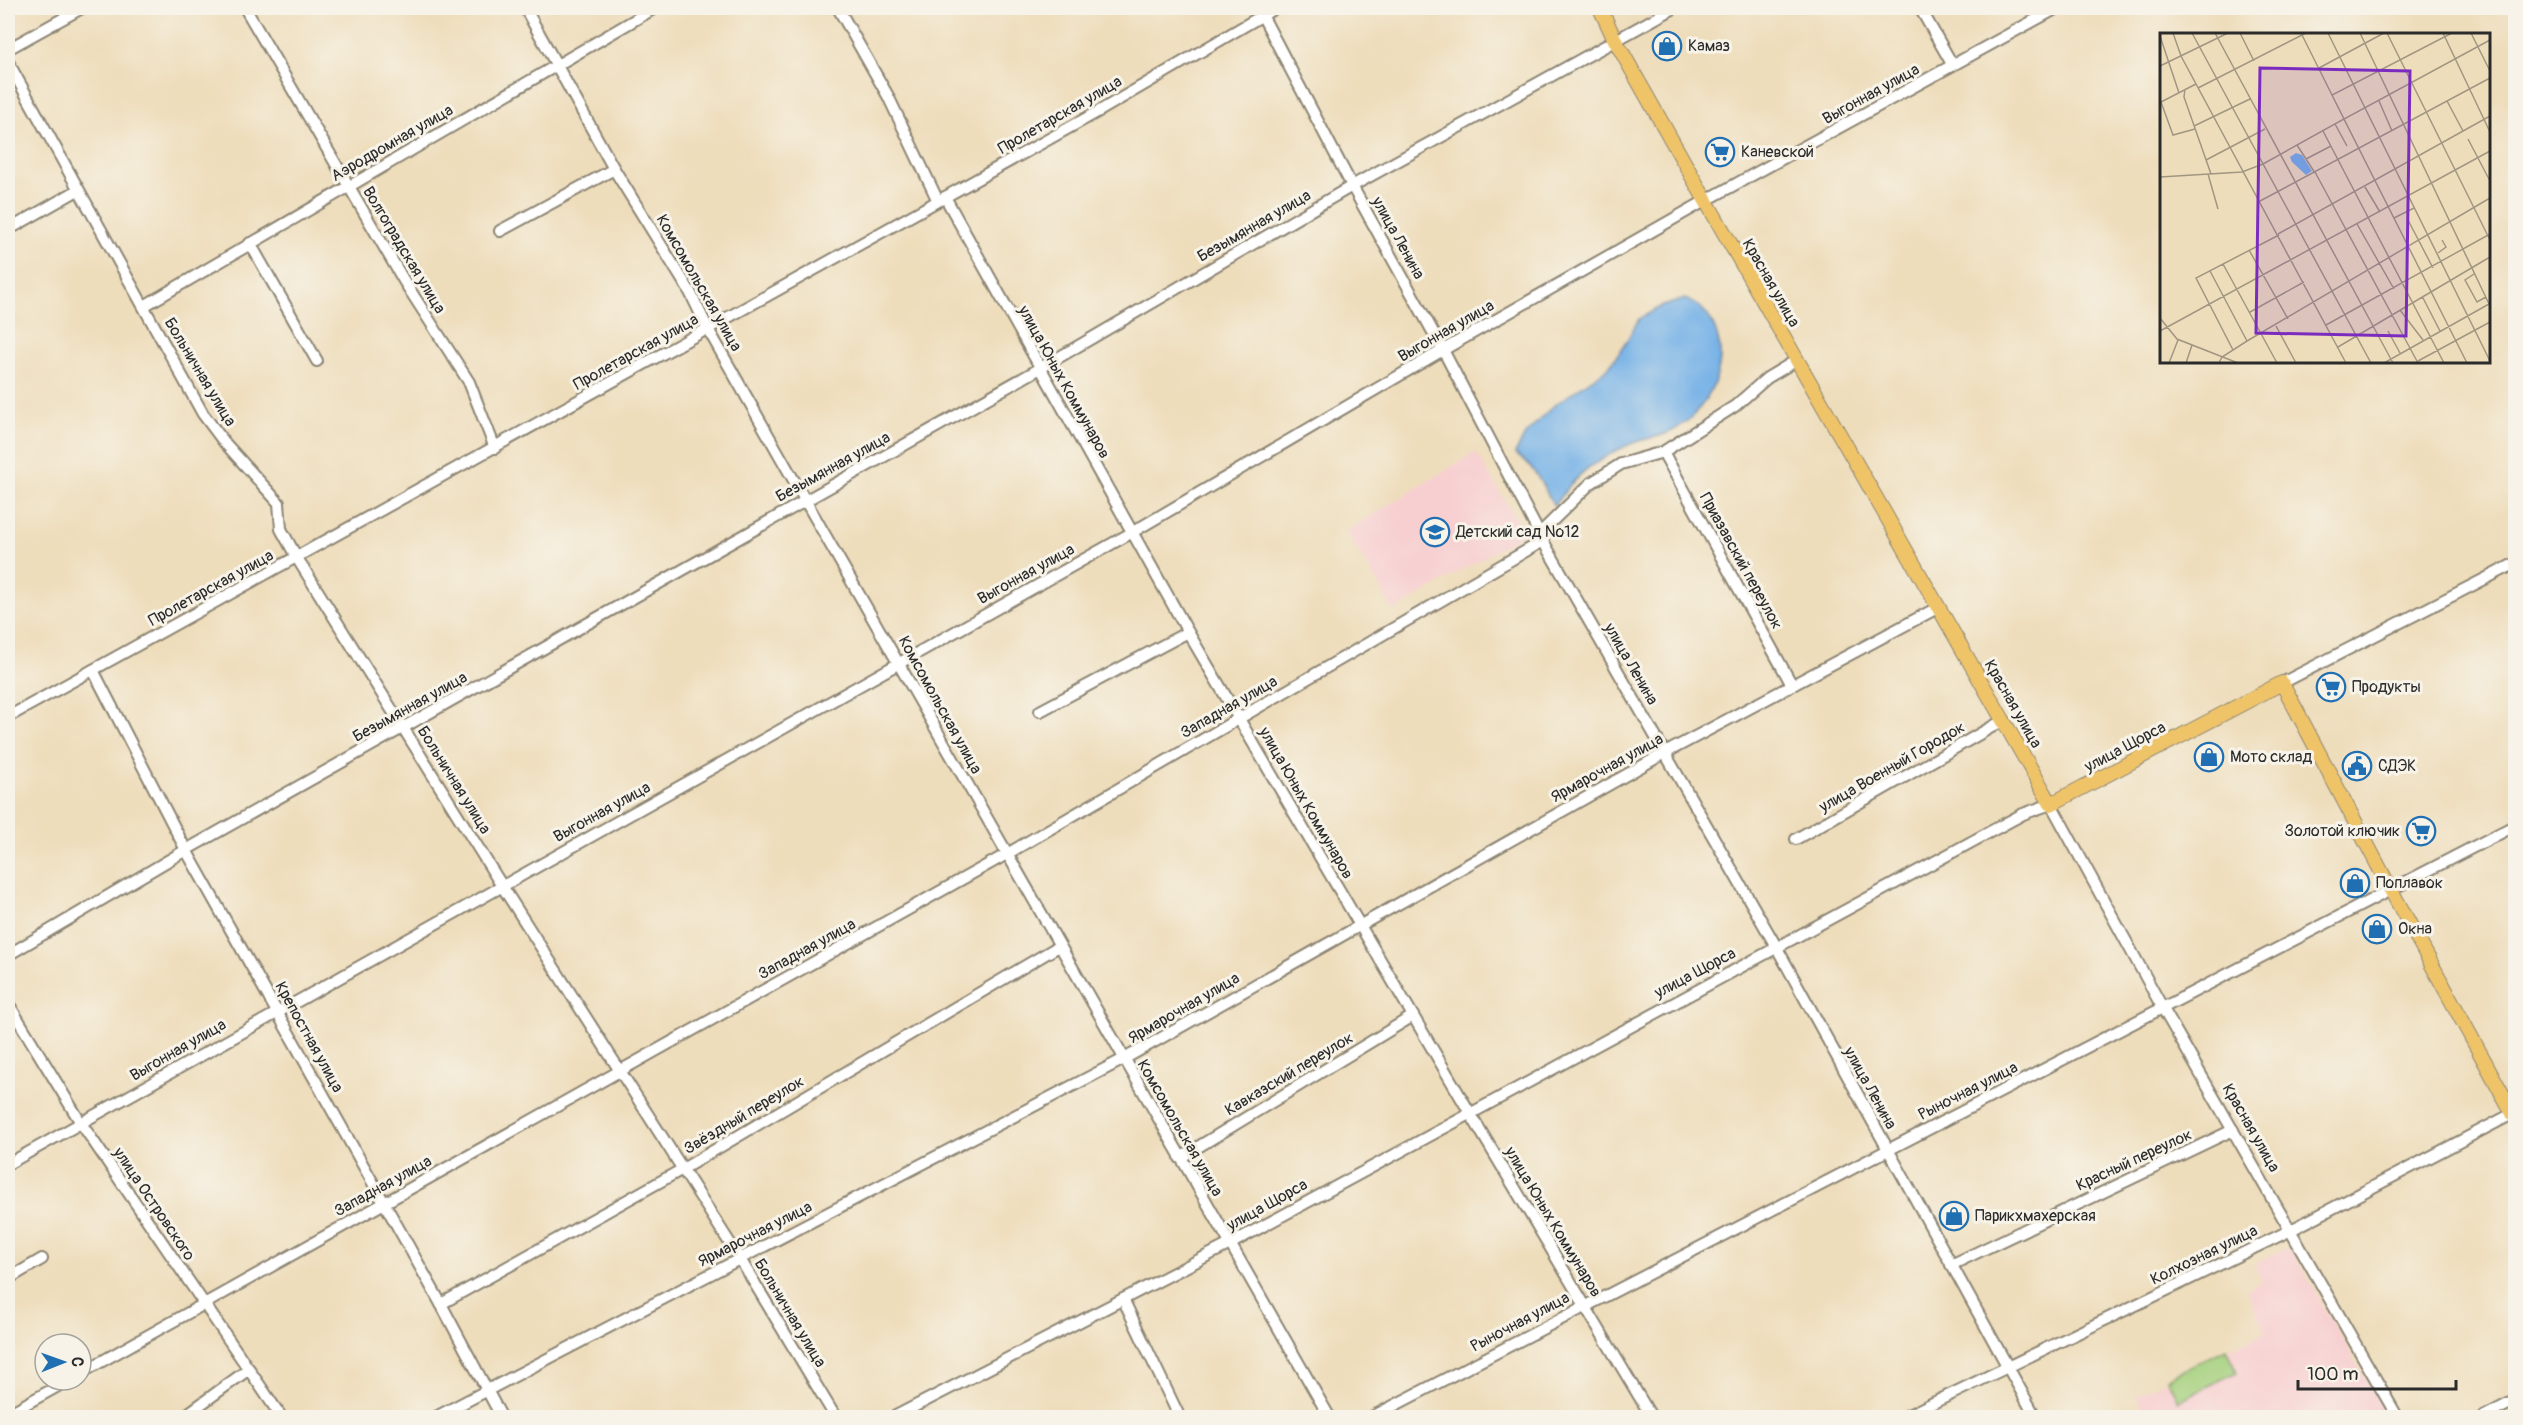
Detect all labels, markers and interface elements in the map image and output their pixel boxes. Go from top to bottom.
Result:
shop icon: Камаз [1651,30,1683,62]
inset map [2160,33,2490,363]
place label: Камаз [1688,36,1730,56]
street label: Выгонная улица [1819,59,1923,129]
street label: Пролетарская улица [995,71,1125,159]
street label: Аэродромная улица [327,100,457,186]
supermarket icon: Каневской [1704,136,1736,168]
place label: Каневской [1741,142,1814,162]
street label: Волгоградская улица [358,183,450,317]
street label: Безымянная улица [1194,185,1314,267]
street label: улица Ленина [1367,192,1429,283]
street label: Комсомольская улица [652,211,746,355]
street label: Красная улица [1738,235,1804,331]
street label: Выгонная улица [1394,295,1498,367]
street label: улица Юных Коммунаров [1013,301,1114,462]
street label: Пролетарская улица [570,309,702,395]
street label: Больничная улица [160,314,240,430]
street label: Безымянная улица [772,427,894,507]
street label: Приазавский переулок [1695,489,1787,633]
school or university icon: Детский сад №12 [1419,516,1451,548]
place label: Детский сад №12 [1455,522,1579,542]
street label: Выгонная улица [974,539,1078,609]
street label: Пролетарская улица [145,545,277,631]
street label: улица Ленина [1599,619,1662,709]
street label: Комсомольская улица [894,633,986,777]
street label: Красная улица [1980,656,2046,752]
street label: Безымянная улица [349,667,471,747]
street label: Западная улица [1177,671,1281,743]
supermarket icon: Продукты [2315,671,2347,703]
place label: Продукты [2352,677,2421,697]
street label: улица Военный Городок [1815,717,1968,817]
street label: улица Щорса [2080,717,2169,777]
street label: Больничная улица [413,722,495,838]
street label: улица Юных Коммунаров [1254,723,1358,882]
street label: Ярмарочная улица [1547,729,1667,807]
shop icon: Мото склад [2193,741,2225,773]
place label: Мото склад [2230,747,2312,767]
public building icon: СДЭК [2341,750,2373,782]
place label: СДЭК [2378,756,2416,776]
street label: Выгонная улица [550,777,654,847]
supermarket icon: Золотой ключик [2405,815,2437,847]
place label: Золотой ключик [2284,821,2400,841]
shop icon: Поплавок [2339,867,2371,899]
place label: Поплавок [2376,873,2443,893]
shop icon: Окна [2361,913,2393,945]
street label: Западная улица [755,914,859,984]
place label: Окна [2398,919,2432,939]
street label: улица Щорса [1650,943,1739,1003]
street label: Ярмарочная улица [1125,968,1243,1048]
street label: Крепостная улица [270,978,348,1096]
street label: Выгонная улица [126,1014,230,1086]
street label: Кавказский переулок [1221,1028,1357,1120]
street label: улица Ленина [1839,1042,1901,1133]
street label: Комсомольская улица [1133,1056,1227,1200]
street label: Рыночная улица [1915,1057,2021,1125]
street label: Звёздный переулок [680,1071,808,1159]
street label: Красная улица [2218,1080,2284,1176]
street label: Красный переулок [2073,1124,2195,1196]
street label: улица Юных Коммунаров [1500,1142,1606,1301]
street label: улица Островского [108,1143,200,1265]
street label: Западная улица [331,1151,435,1221]
street label: улица Щорса [1222,1175,1311,1236]
street label: Ярмарочная улица [695,1197,815,1271]
shop icon: Парикхмахерская [1938,1200,1970,1232]
place label: Парикхмахерская [1975,1206,2096,1226]
street label: Колхозная улица [2147,1220,2261,1290]
street label: Больничная улица [750,1255,830,1371]
street label: Рыночная улица [1467,1288,1573,1356]
north arrow [33,1332,93,1392]
scale bar [2298,1353,2456,1391]
text: С [67,1357,87,1367]
text: 100 m [2307,1363,2359,1386]

